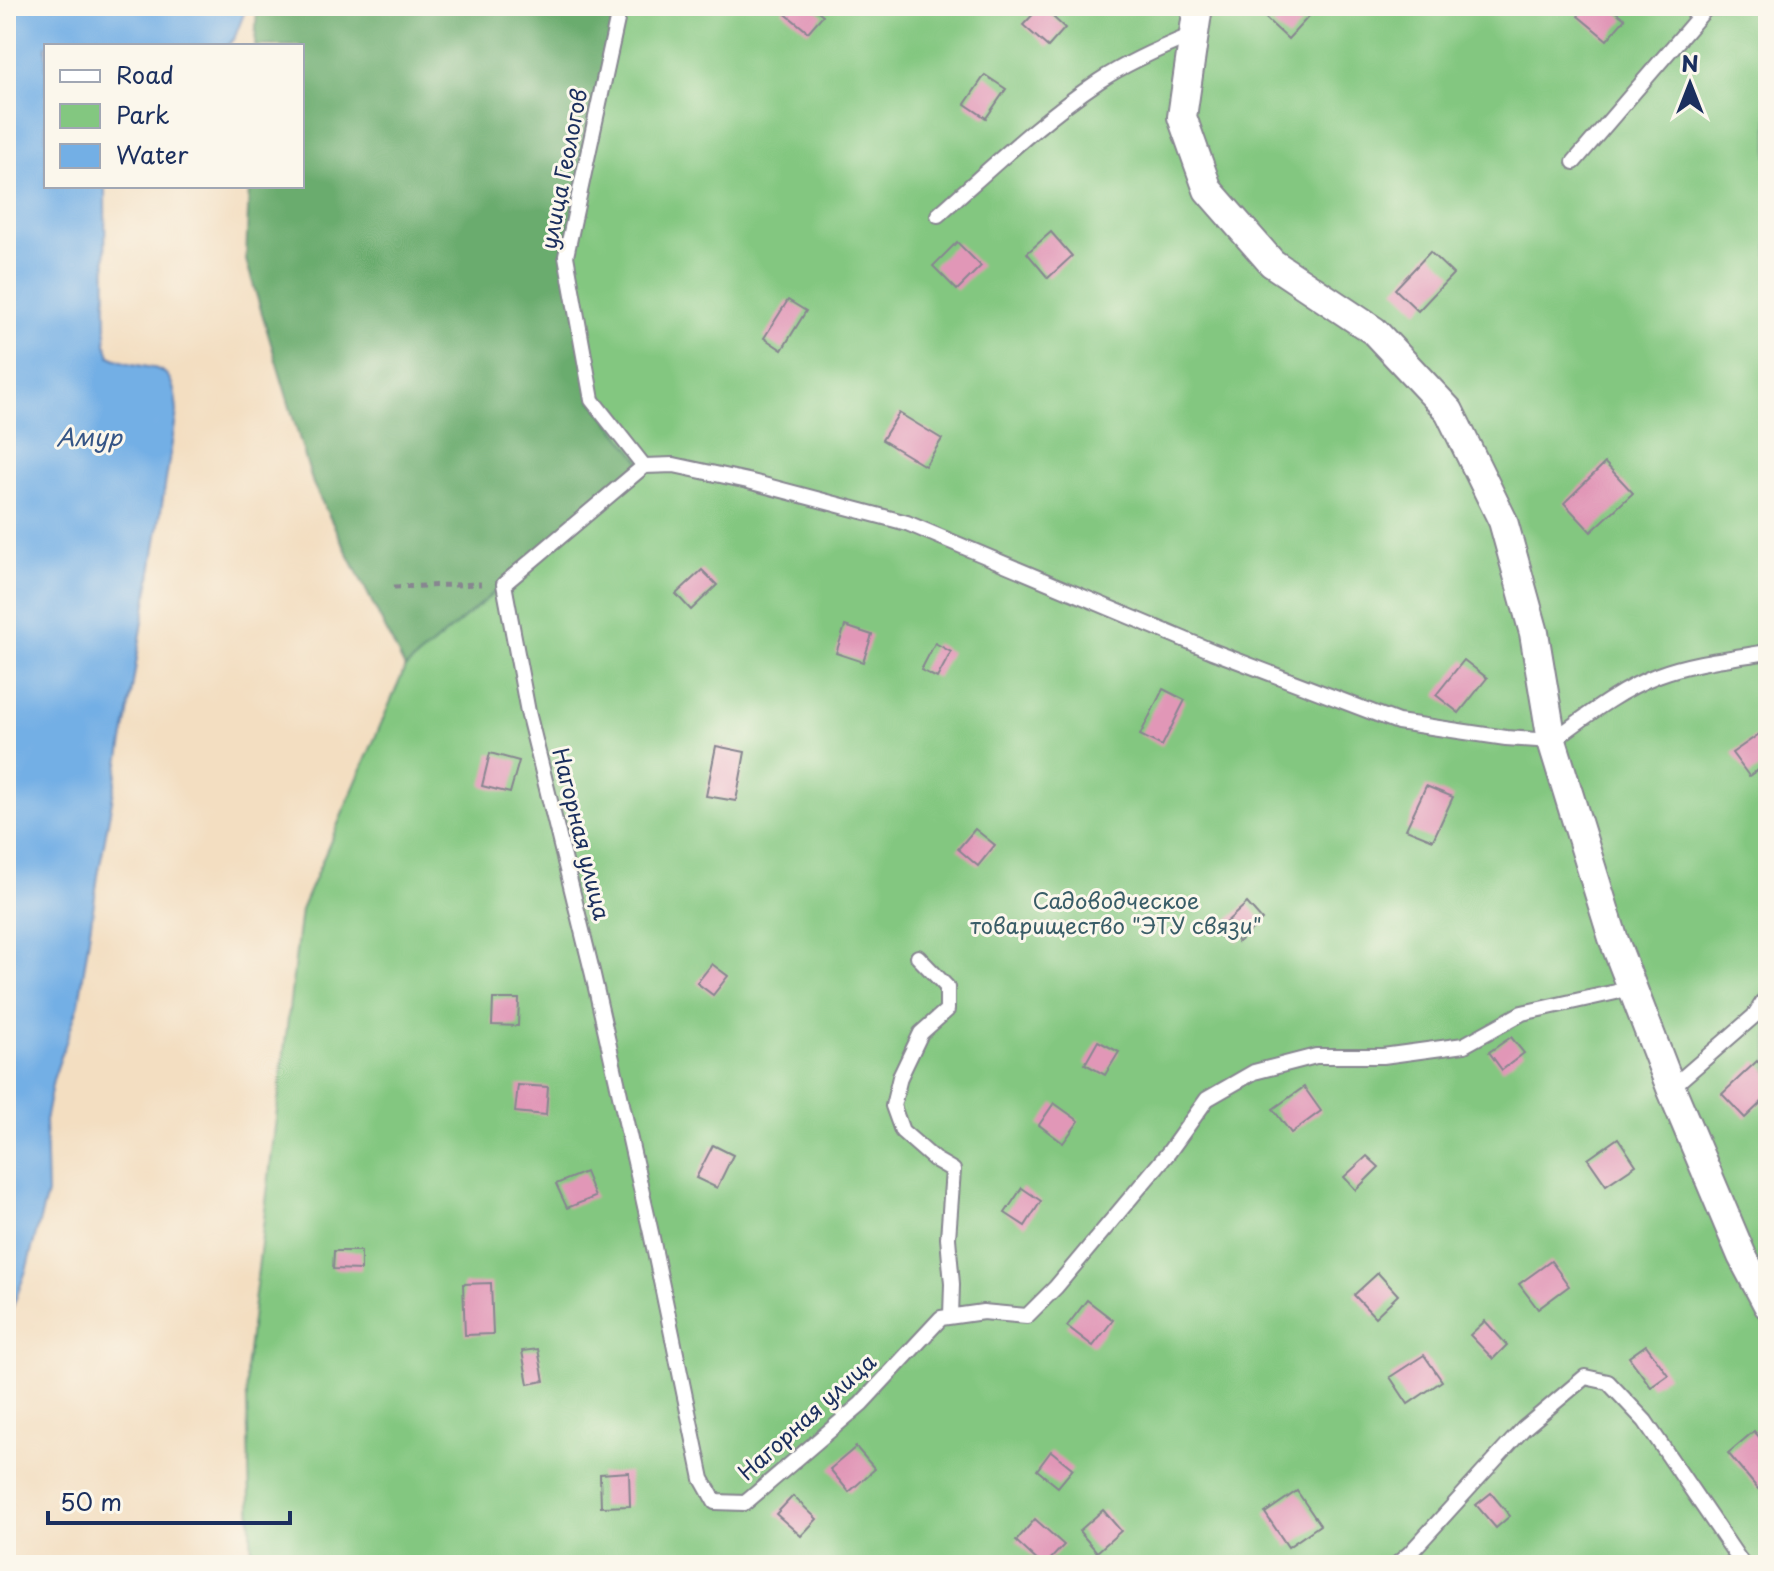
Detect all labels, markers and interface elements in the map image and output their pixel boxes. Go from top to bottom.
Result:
legend [44,44,304,188]
north arrow [1650,44,1730,124]
text: N [1681,46,1699,79]
text: Road [116,56,174,92]
street label: улица Геологов [531,86,594,252]
text: Park [116,96,170,132]
text: Water [116,136,189,172]
water label: Амур [56,418,123,454]
street label: Нагорная улица [545,744,620,923]
park label: Садоводческое товарищество "ЭТУ связи" [970,883,1262,941]
street label: Нагорная улица [730,1345,883,1487]
scale bar [48,1475,290,1525]
text: 50 m [60,1483,122,1519]

